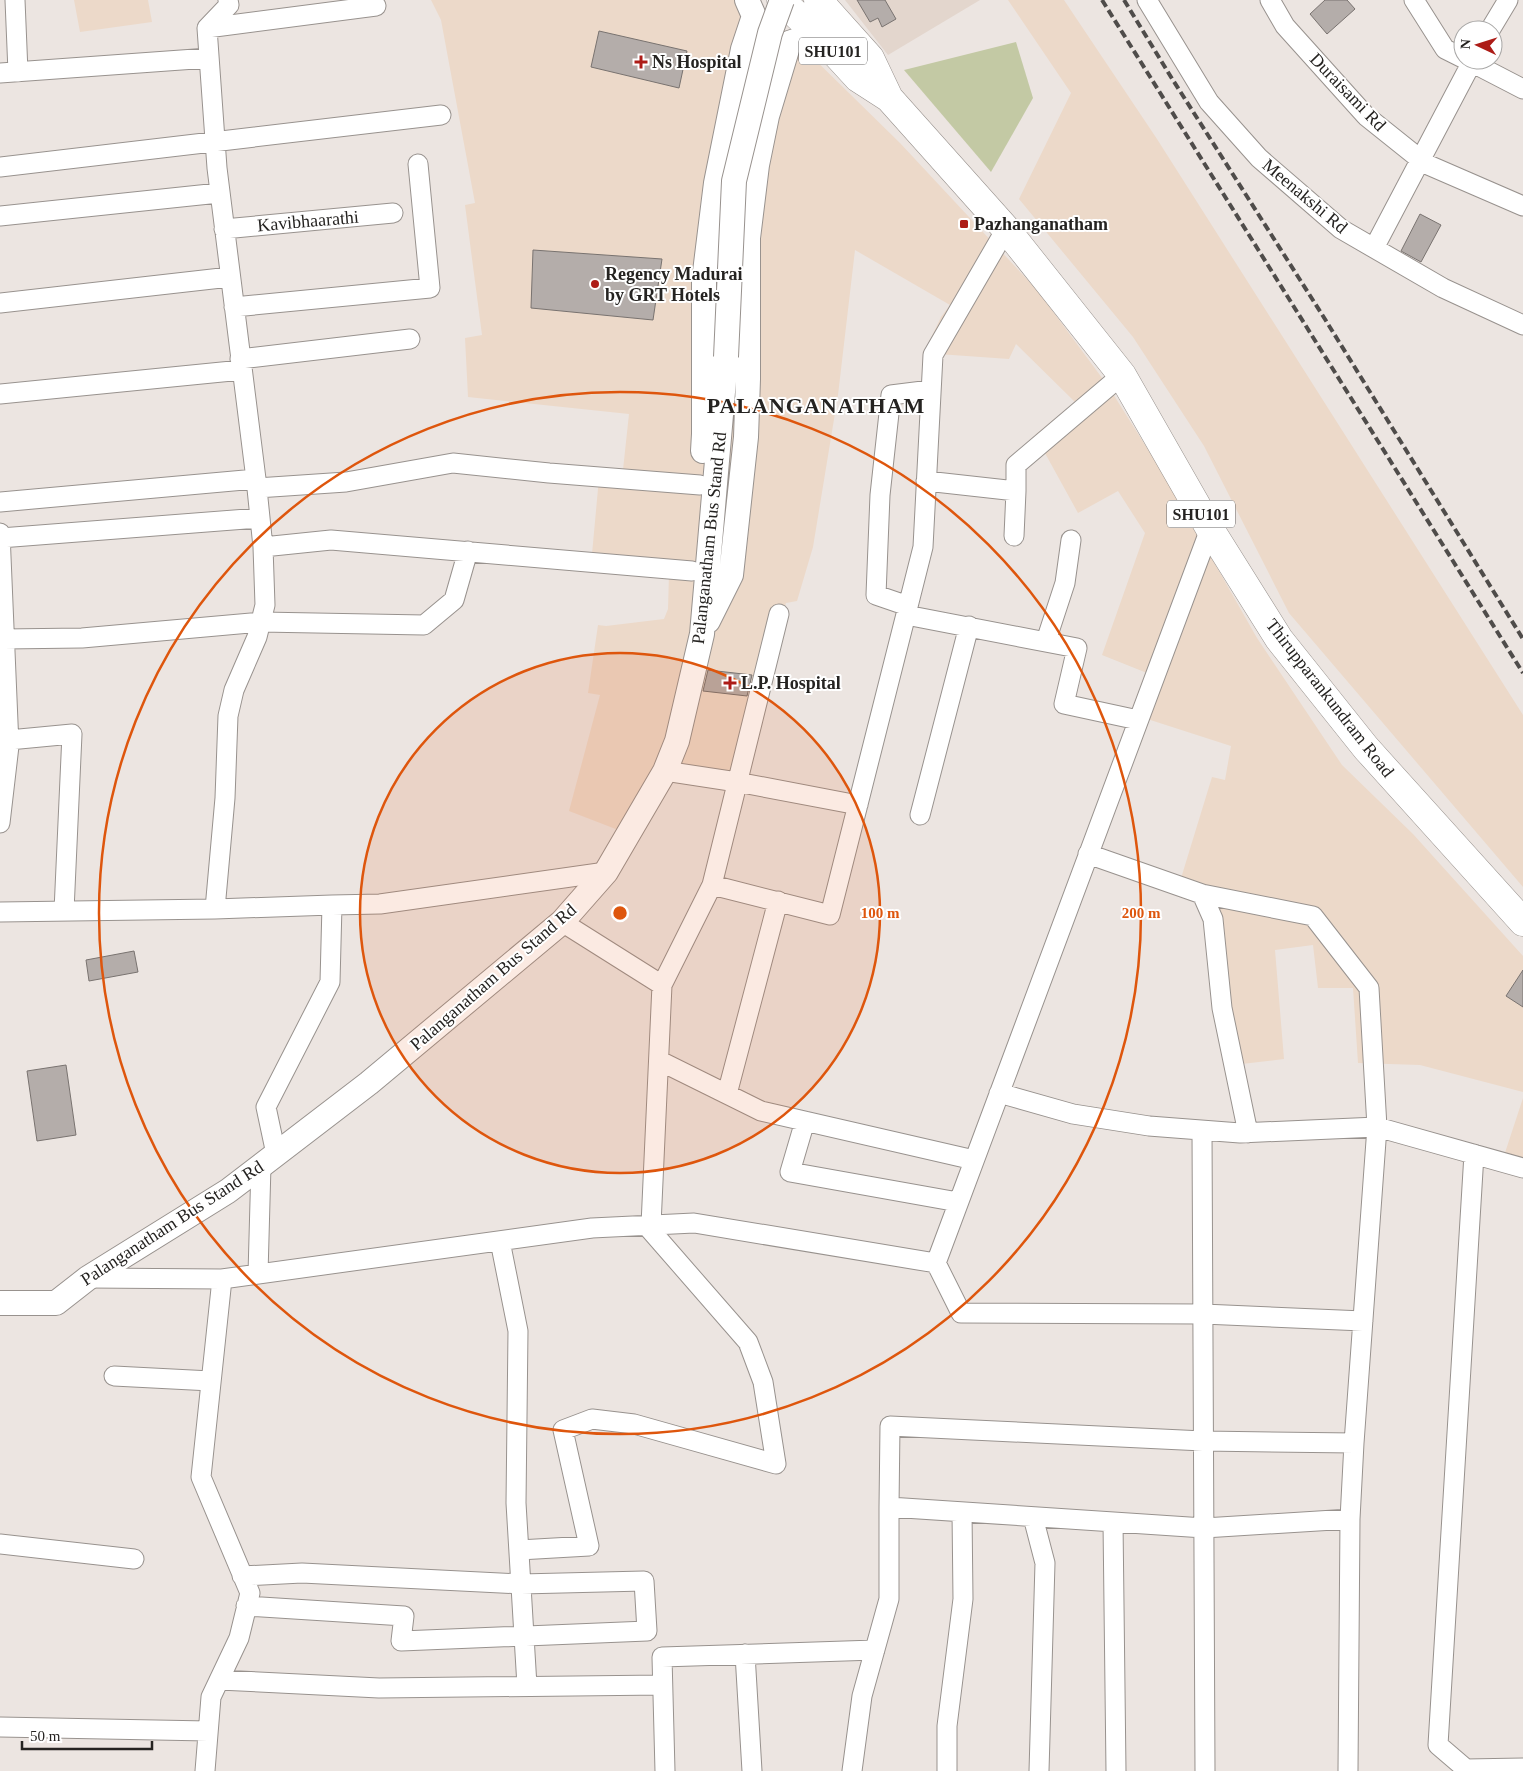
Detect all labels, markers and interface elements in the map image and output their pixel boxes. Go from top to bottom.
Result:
north arrow [1453,20,1503,70]
road number: SHU101 [799,37,867,64]
text: N [1458,39,1473,50]
street label: Duraisami Rd [1306,49,1390,135]
place label: Ns Hospital [652,52,742,72]
marker: Ns Hospital [634,55,648,69]
street label: Meenakshi Rd [1259,155,1351,237]
street label: Kavibhaarathi [256,207,360,235]
place label: Pazhanganatham [974,214,1108,234]
marker: Pazhanganatham [958,218,970,230]
place label: Regency Madurai by GRT Hotels [605,264,742,305]
marker: Regency Madurai by GRT Hotels [589,278,601,290]
district label: PALANGANATHAM [707,393,925,418]
street label: Palanganatham Bus Stand Rd [688,431,730,645]
road number: SHU101 [1167,500,1235,528]
street label: Thirupparankundram Road [1262,615,1398,781]
place label: L.P. Hospital [741,673,841,693]
marker: L.P. Hospital [723,676,737,690]
street label: Palanganatham Bus Stand Rd [406,899,580,1055]
centre of rings [611,904,629,922]
text: 100 m [861,905,900,921]
text: 200 m [1122,905,1161,921]
street label: Palanganatham Bus Stand Rd [77,1156,267,1290]
scale bar [22,1718,152,1750]
text: 50 m [30,1728,61,1744]

